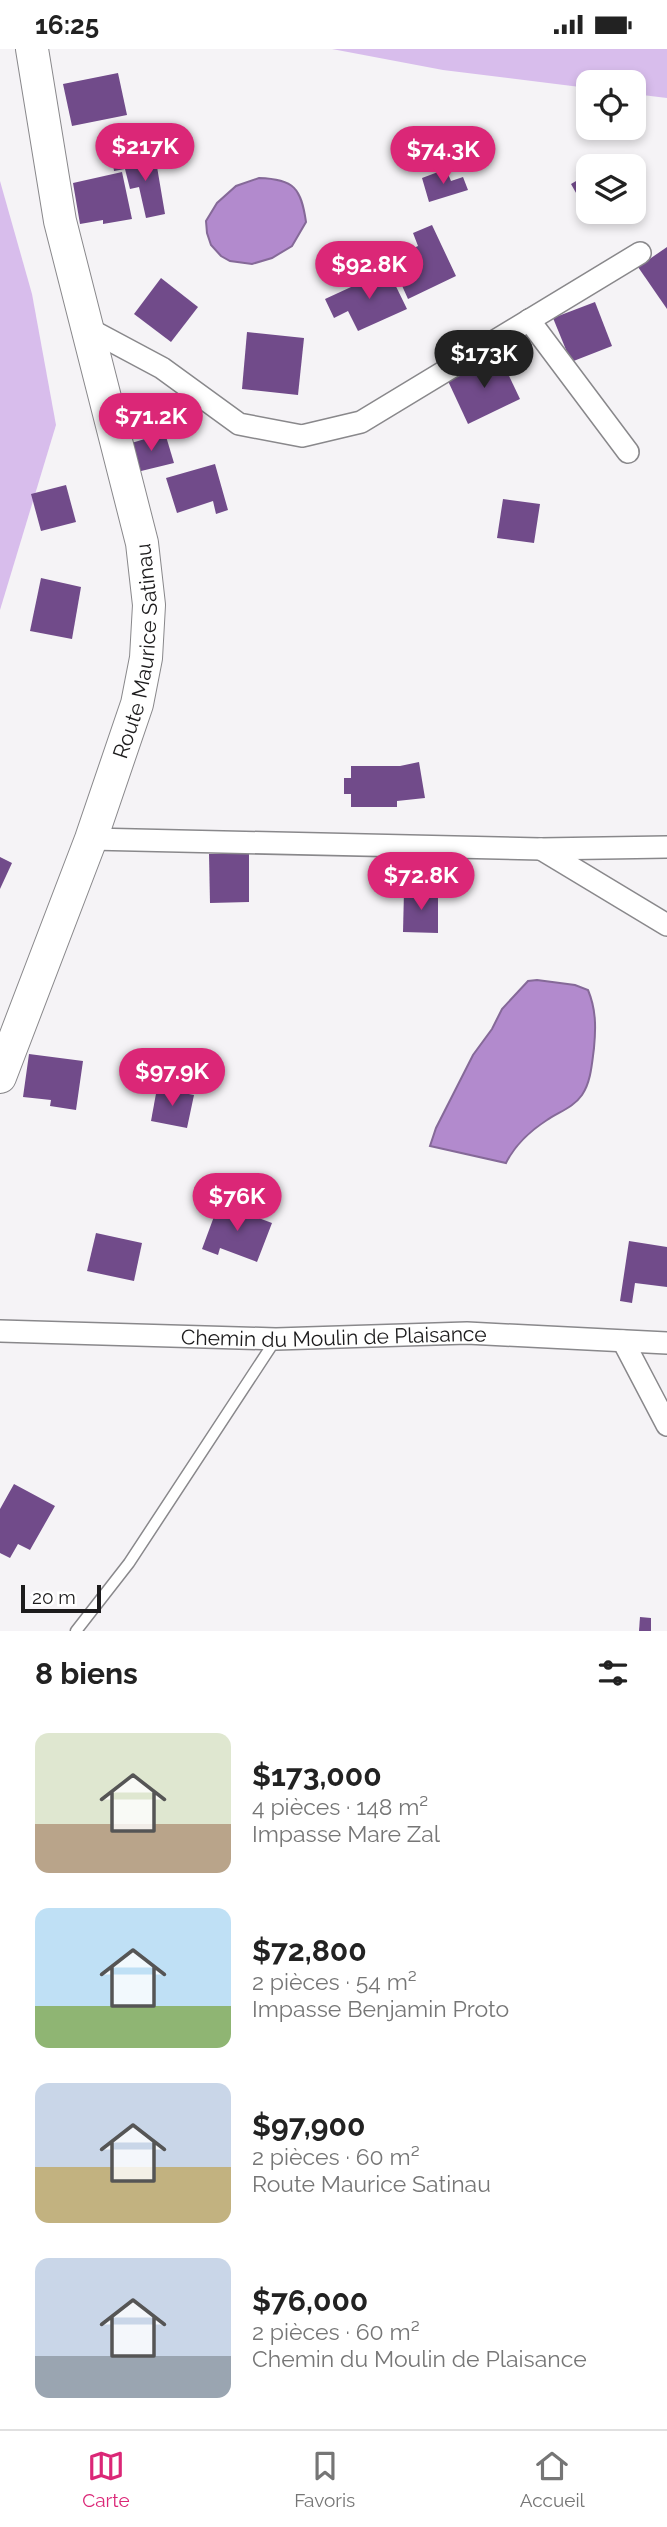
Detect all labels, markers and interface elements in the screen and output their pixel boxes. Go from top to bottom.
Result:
text: 16:25 [35,10,99,40]
map controls [576,70,646,224]
button: locate [576,70,646,140]
pin: $217K [96,123,194,183]
pin: $74.3K [386,127,500,186]
text: $217K [111,132,179,159]
text: $74.3K [406,135,480,162]
button: layers [576,154,646,224]
pin: $92.8K [312,241,426,301]
text: $92.8K [331,250,407,277]
pin: $173K [435,331,533,390]
text: $173K [450,339,518,366]
pin: $71.2K [94,393,208,453]
text: $71.2K [115,402,187,429]
street label: Route Maurice Satinau [107,542,162,762]
pin: $72.8K [364,853,478,912]
text: $72.8K [384,861,458,888]
pin: $97.9K [115,1049,229,1108]
text: $97.9K [135,1057,209,1084]
pin: $76K [196,1173,278,1233]
text: $76K [209,1182,265,1209]
street label: Chemin du Moulin de Plaisance [181,1320,487,1352]
scale bar [21,1582,102,1614]
text: 20 m [32,1586,76,1608]
icon: filters [594,1654,632,1692]
text: 8 biens [35,1656,138,1691]
text: $173,000 [252,1758,382,1793]
icon: home [91,1761,175,1845]
text: 4 pièces · 148 m² [252,1793,428,1820]
text: Impasse Mare Zal [252,1820,440,1847]
text: $72,800 [252,1933,367,1968]
icon: home [91,1936,175,2020]
text: 2 pièces · 54 m² [252,1968,417,1995]
text: Impasse Benjamin Proto [252,1995,509,2022]
text: $97,900 [252,2108,365,2143]
icon: home [91,2111,175,2195]
text: 2 pièces · 60 m² [252,2143,420,2170]
text: Route Maurice Satinau [252,2170,491,2197]
text: $76,000 [252,2283,368,2318]
icon: home [91,2286,175,2370]
text: 2 pièces · 60 m² [252,2318,420,2345]
text: Chemin du Moulin de Plaisance [252,2345,587,2372]
tab: Carte [82,2447,130,2511]
tab: Favoris [294,2447,355,2511]
tab: Accueil [520,2447,585,2511]

